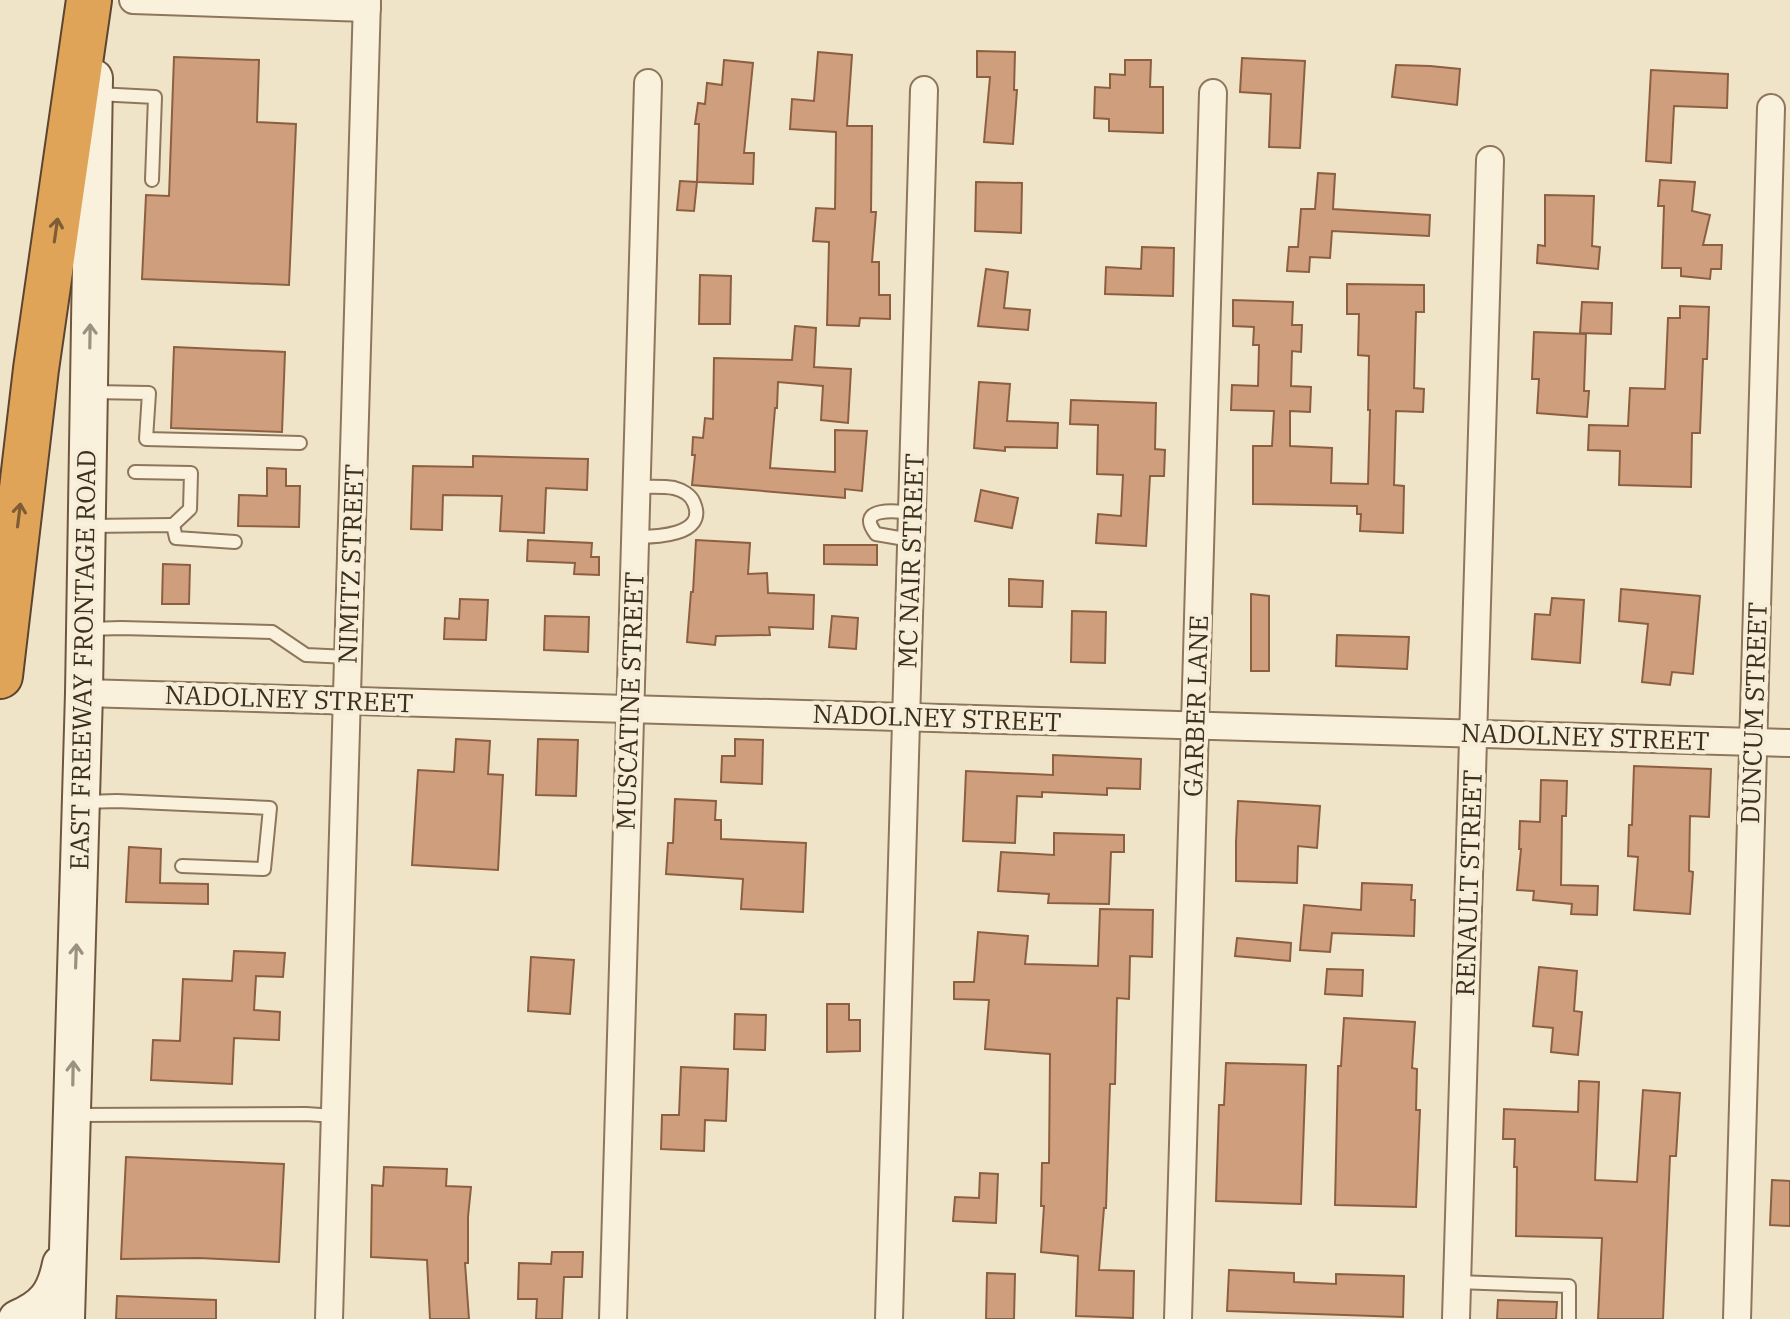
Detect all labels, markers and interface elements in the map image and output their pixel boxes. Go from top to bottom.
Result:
one-way arrow [49,217,64,243]
one-way arrow [82,323,97,350]
street label: EAST FREEWAY FRONTAGE ROAD [61,449,103,871]
street label: MC NAIR STREET [889,453,931,669]
street label: NIMITZ STREET [330,463,370,665]
one-way arrow [11,502,26,529]
street label: MUSCATINE STREET [608,571,651,831]
street label: DUNCUM STREET [1732,601,1774,825]
street label: GARBER LANE [1175,615,1215,797]
street label: NADOLNEY STREET [164,677,414,719]
street label: NADOLNEY STREET [812,696,1062,738]
street label: NADOLNEY STREET [1460,715,1710,757]
street label: RENAULT STREET [1447,769,1489,997]
one-way arrow [69,943,84,970]
one-way arrow [66,1060,81,1087]

